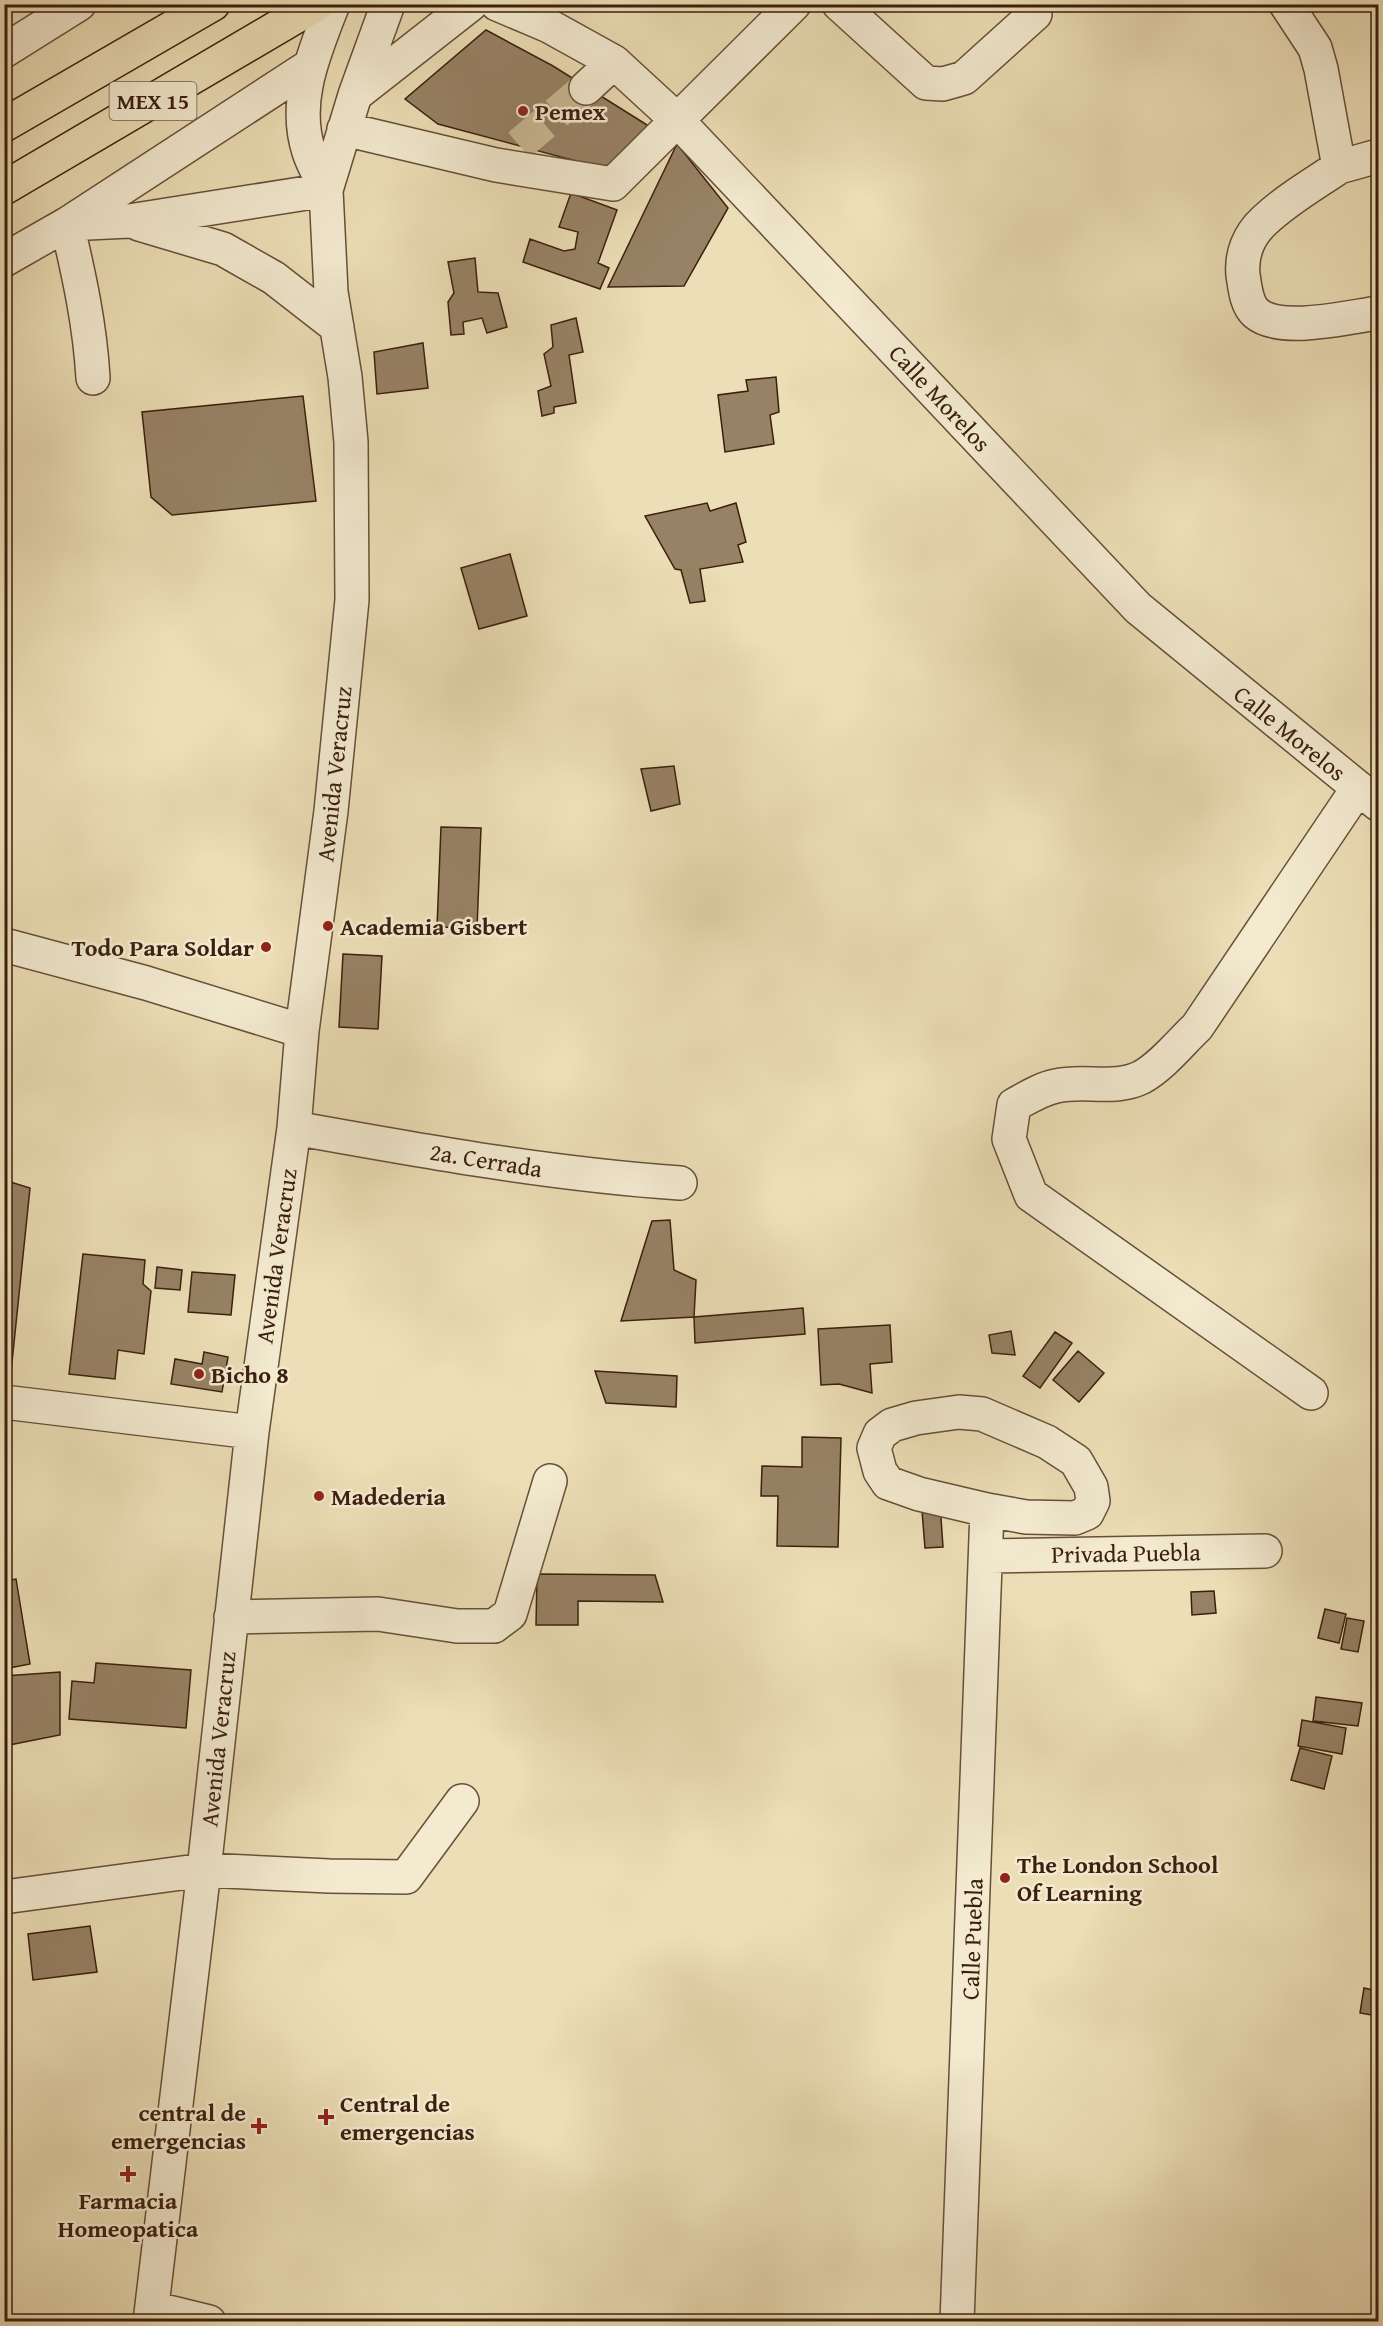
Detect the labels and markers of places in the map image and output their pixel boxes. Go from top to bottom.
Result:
place label: Pemex [535,94,606,129]
marker: Pemex [516,104,530,118]
place label: Academia Gisbert [340,909,527,944]
marker: Academia Gisbert [321,919,335,933]
place label: Todo Para Soldar [72,930,254,965]
marker: Todo Para Soldar [259,940,273,954]
place label: Bicho 8 [211,1357,289,1392]
marker: Bicho 8 [192,1367,206,1381]
place label: Madederia [331,1479,447,1514]
marker: Madederia [312,1489,326,1503]
place label: The London School Of Learning [1017,1847,1219,1910]
marker: The London School Of Learning [998,1871,1012,1885]
place label: Central de emergencias [340,2086,475,2149]
place label: central de emergencias [111,2095,246,2158]
marker: Central de emergencias [317,2108,335,2126]
marker: central de emergencias [250,2117,268,2135]
marker: Farmacia Homeopatica [119,2165,137,2183]
place label: Farmacia Homeopatica [58,2183,199,2246]

